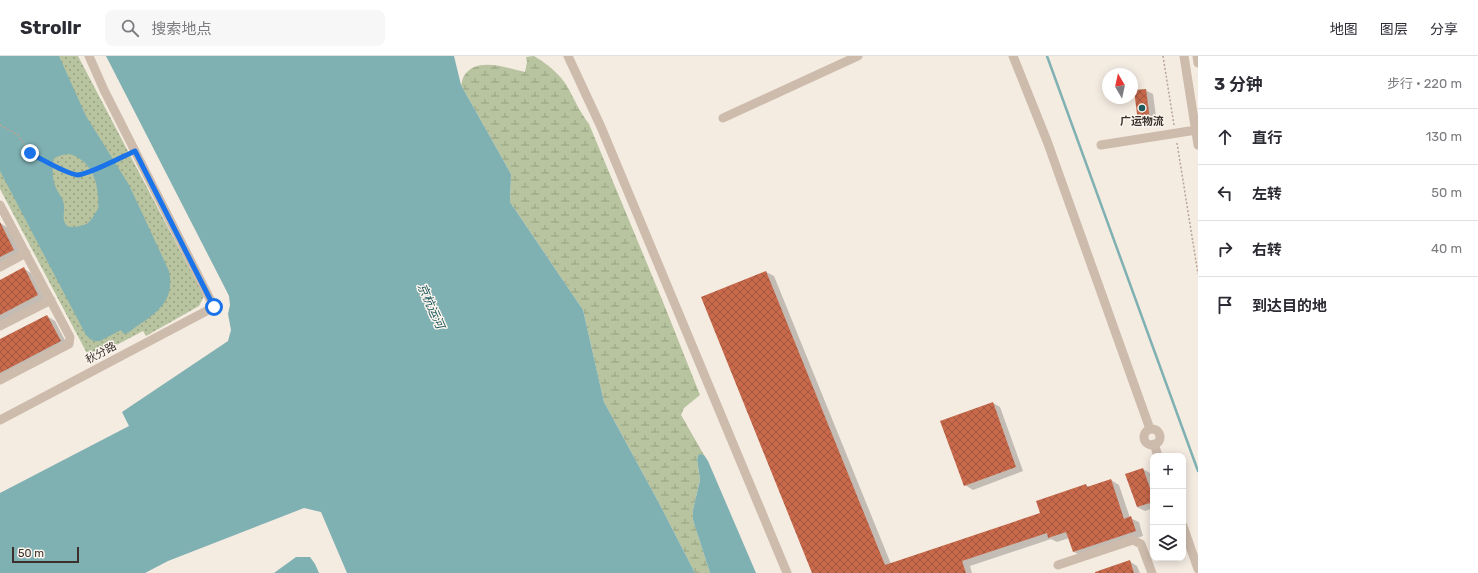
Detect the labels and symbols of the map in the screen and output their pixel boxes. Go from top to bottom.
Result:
north arrow [1102,68,1138,104]
marker: 广运物流 [1137,103,1147,113]
place label: 广运物流 [1120,115,1164,128]
route end [21,144,39,162]
water label: 京杭运河 [415,281,448,333]
route start [205,298,223,316]
street label: 秋分路 [83,340,119,366]
scale bar [12,545,79,564]

